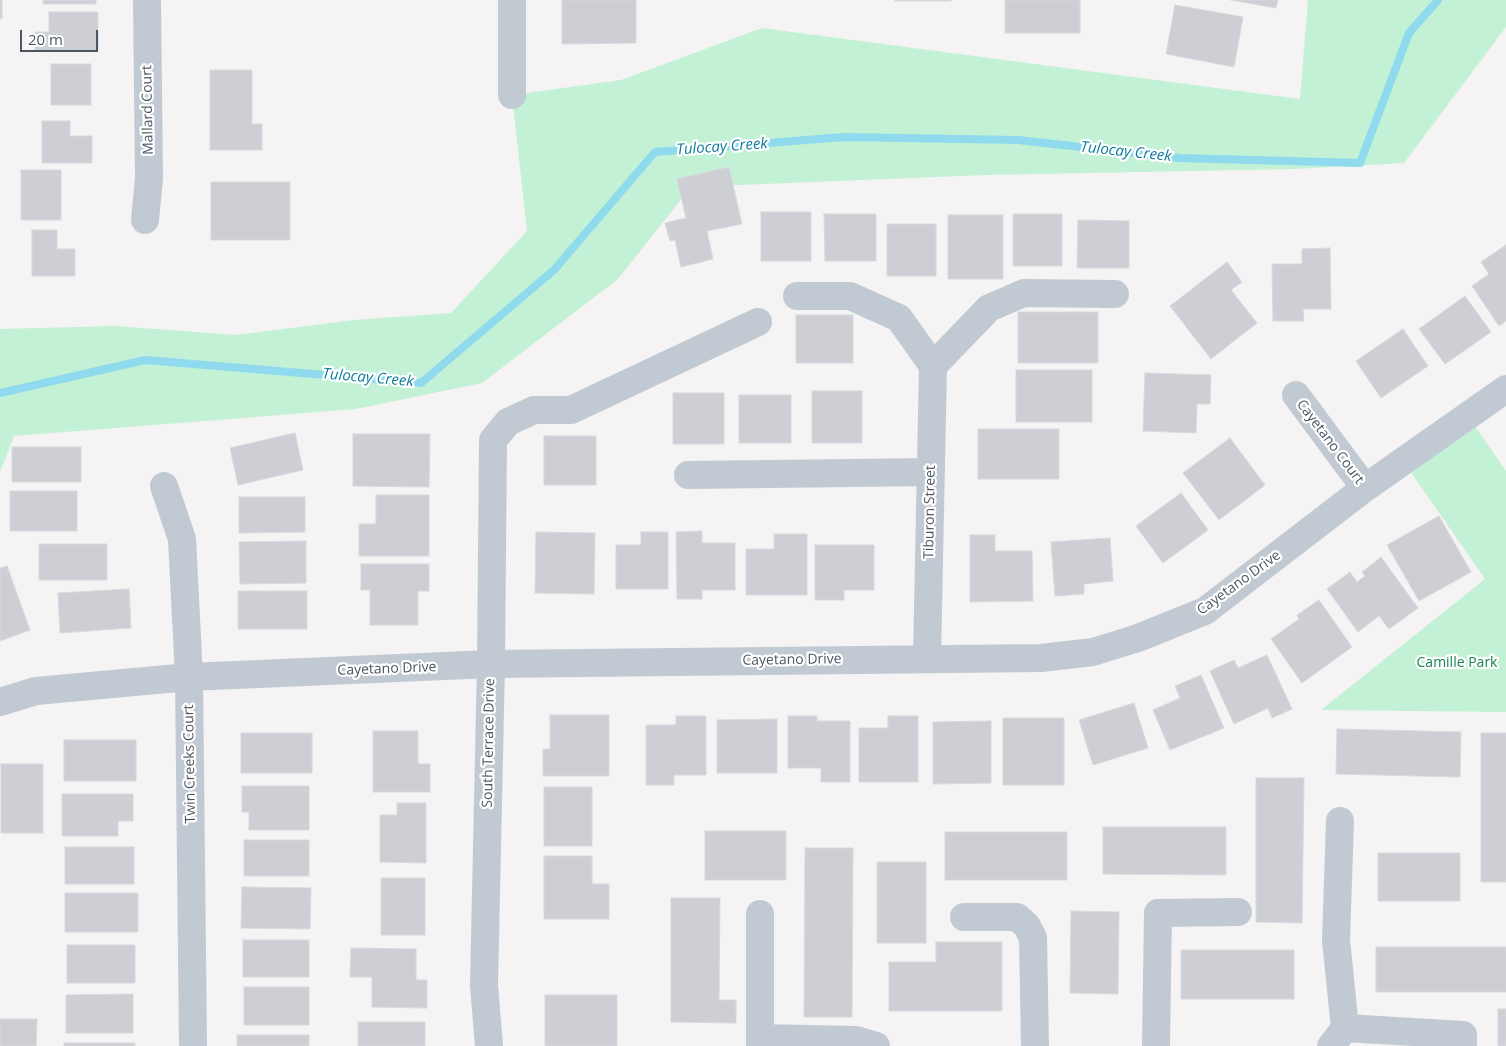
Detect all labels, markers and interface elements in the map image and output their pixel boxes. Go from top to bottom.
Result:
scale bar [22,20,100,52]
text: 20 m [28,29,63,49]
street label: Mallard Court [139,65,157,155]
water label: Tulocay Creek [676,135,768,159]
water label: Tulocay Creek [1080,138,1172,166]
water label: Tulocay Creek [322,365,414,391]
street label: Cayetano Court [1293,396,1367,488]
street label: Tiburon Street [921,465,939,559]
street label: Cayetano Drive [1194,547,1284,619]
street label: Cayetano Drive [742,651,842,669]
park label: Camille Park [1417,655,1497,671]
street label: Cayetano Drive [337,659,437,679]
street label: South Terrace Drive [479,678,499,808]
street label: Twin Creeks Court [181,704,199,824]

